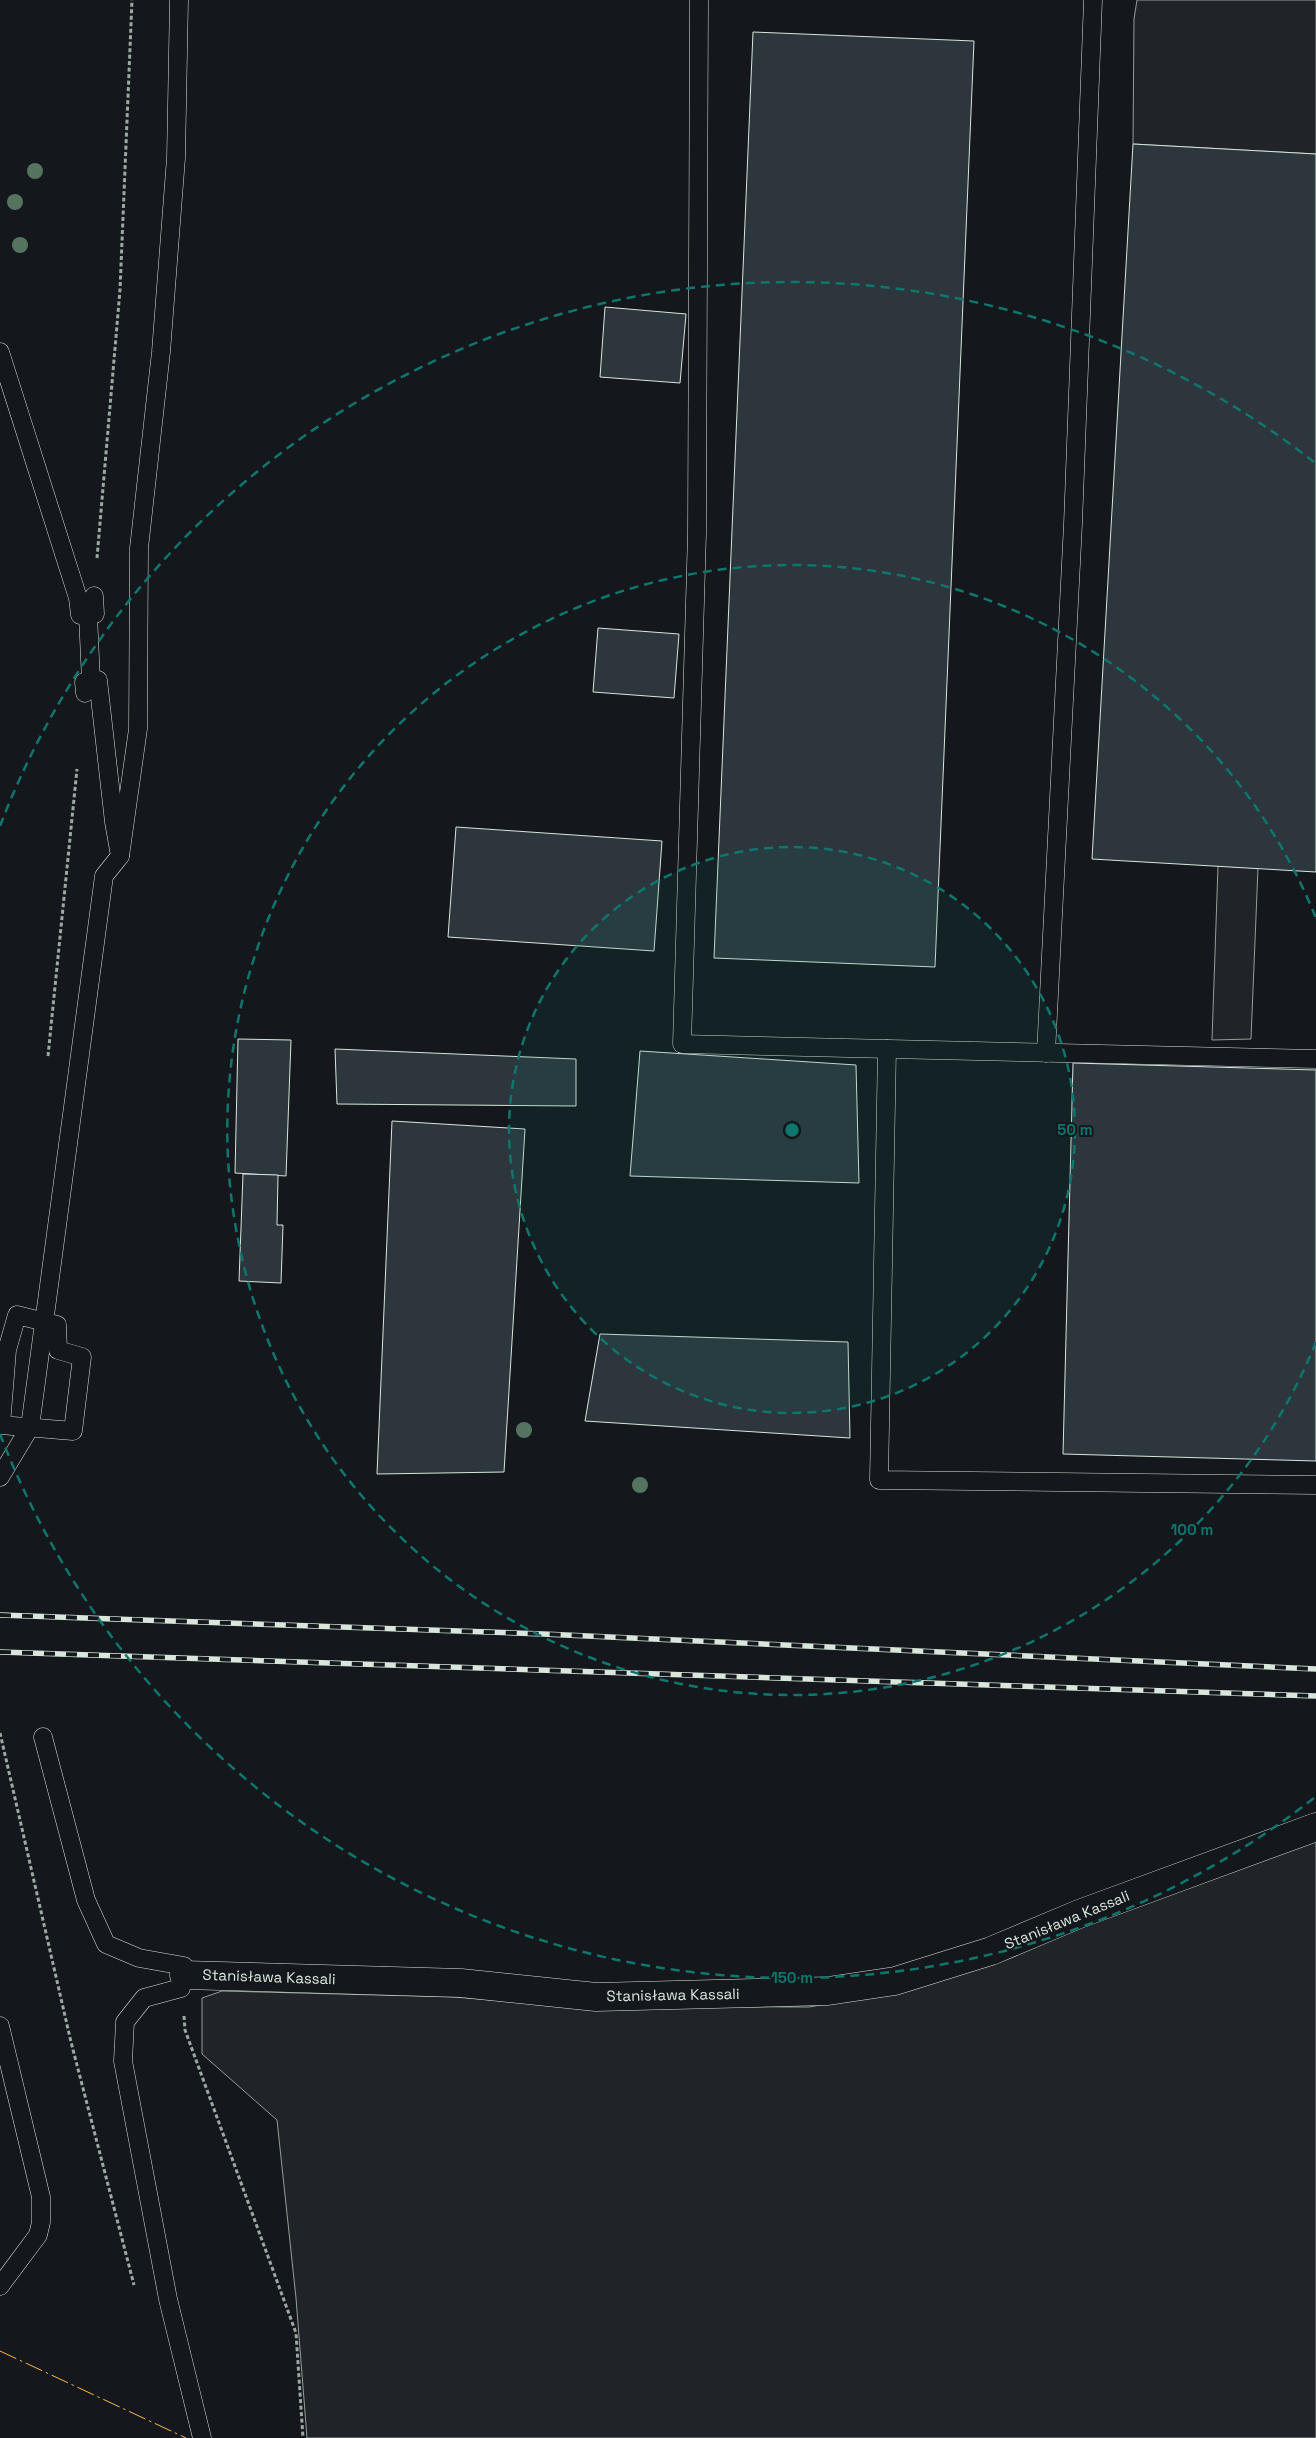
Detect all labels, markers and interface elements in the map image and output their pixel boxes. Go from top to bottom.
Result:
text: 50 m [1057,1120,1093,1139]
centre of rings [783,1121,801,1139]
text: 100 m [1171,1520,1213,1539]
street label: Stanisława Kassali [1001,1886,1132,1953]
street label: Stanisława Kassali [202,1965,336,1988]
text: 150 m [771,1968,813,1987]
street label: Stanisława Kassali [606,1984,740,2005]

